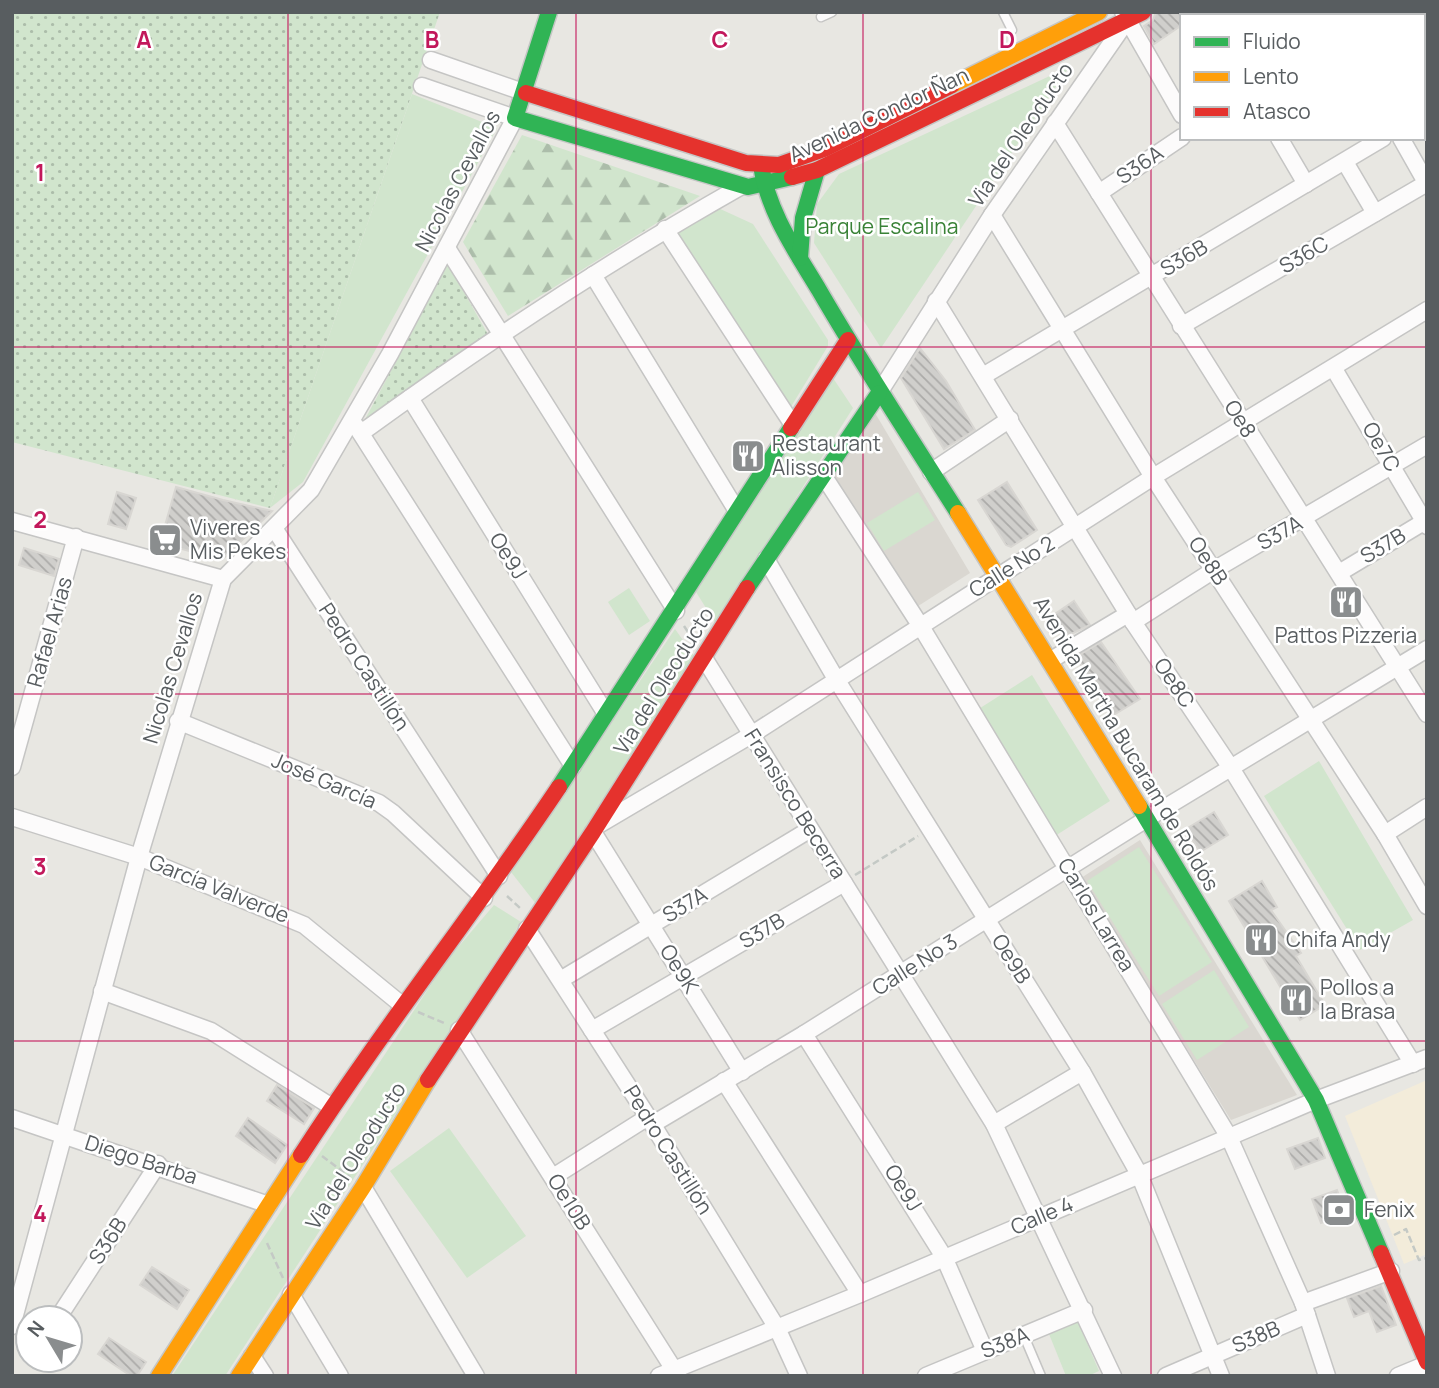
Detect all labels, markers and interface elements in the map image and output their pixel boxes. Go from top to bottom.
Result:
legend [1180,14,1425,140]
text: A [136,23,152,55]
text: B [425,23,439,55]
text: C [712,23,729,55]
text: D [999,23,1015,55]
text: Fluido [1243,27,1301,55]
street label: Via del Oleoducto [961,57,1079,212]
street label: Avenida Condor Ñan [784,60,973,168]
text: Lento [1243,62,1299,90]
text: Atasco [1243,97,1311,125]
street label: Nicolas Cevallos [408,105,506,256]
street label: S36A [1111,138,1168,190]
text: 1 [35,156,45,188]
park label: Parque Escalina [806,212,958,240]
street label: S36C [1274,229,1333,279]
street label: S36B [1155,232,1212,282]
street label: Oe8 [1218,394,1263,443]
street label: Oe7C [1356,417,1407,476]
place label: Restaurant Alisson [772,429,881,481]
restaurant icon: Restaurant Alisson [729,437,767,475]
text: 2 [33,503,47,535]
street label: S37A [1252,508,1307,556]
place label: Viveres Mis Pekes [190,513,286,565]
supermarket icon: Viveres Mis Pekes [146,521,184,559]
street label: S37B [1355,521,1410,570]
street label: Oe9J [484,527,534,584]
street label: Calle No 2 [963,529,1060,603]
street label: Oe8B [1183,531,1235,590]
street label: Rafael Arias [20,573,78,690]
restaurant icon: Pattos Pizzeria [1327,583,1365,621]
street label: Nicolas Cevallos [136,589,208,747]
street label: Avenida Martha Bucaram de Roldós [1028,591,1226,896]
street label: Pedro Castillón [313,597,417,736]
street label: Via del Oleoducto [607,602,720,759]
place label: Pattos Pizzeria [1275,621,1417,649]
street label: Oe8C [1148,652,1202,713]
street label: Fransisco Becerra [738,723,853,884]
street label: José García [268,745,381,815]
street label: García Valverde [145,847,294,929]
text: 3 [33,850,47,882]
street label: Carlos Larrea [1052,853,1142,976]
street label: S37A [657,880,712,928]
street label: S37B [734,906,789,955]
restaurant icon: Chifa Andy [1242,921,1280,959]
place label: Chifa Andy [1286,925,1391,953]
street label: Calle No 3 [867,927,962,1001]
street label: Oe9B [986,928,1038,989]
street label: Oe9K [654,939,706,999]
place label: Pollos a la Brasa [1320,973,1395,1025]
restaurant icon: Pollos a la Brasa [1277,981,1315,1019]
street label: Via del Oleoducto [299,1077,412,1234]
street label: Pedro Castillón [618,1080,720,1219]
street label: Diego Barba [82,1128,201,1190]
street label: Oe9J [879,1159,929,1216]
street label: Oe10B [542,1168,598,1235]
street label: Calle 4 [1006,1189,1077,1241]
bank icon: Fenix [1320,1191,1358,1229]
place label: Fenix [1364,1195,1415,1223]
text: 4 [33,1197,47,1229]
street label: S36B [82,1212,133,1269]
north arrow [14,1304,84,1374]
street label: S38B [1227,1313,1284,1359]
text: N [21,1315,50,1342]
street label: S38A [976,1320,1033,1364]

